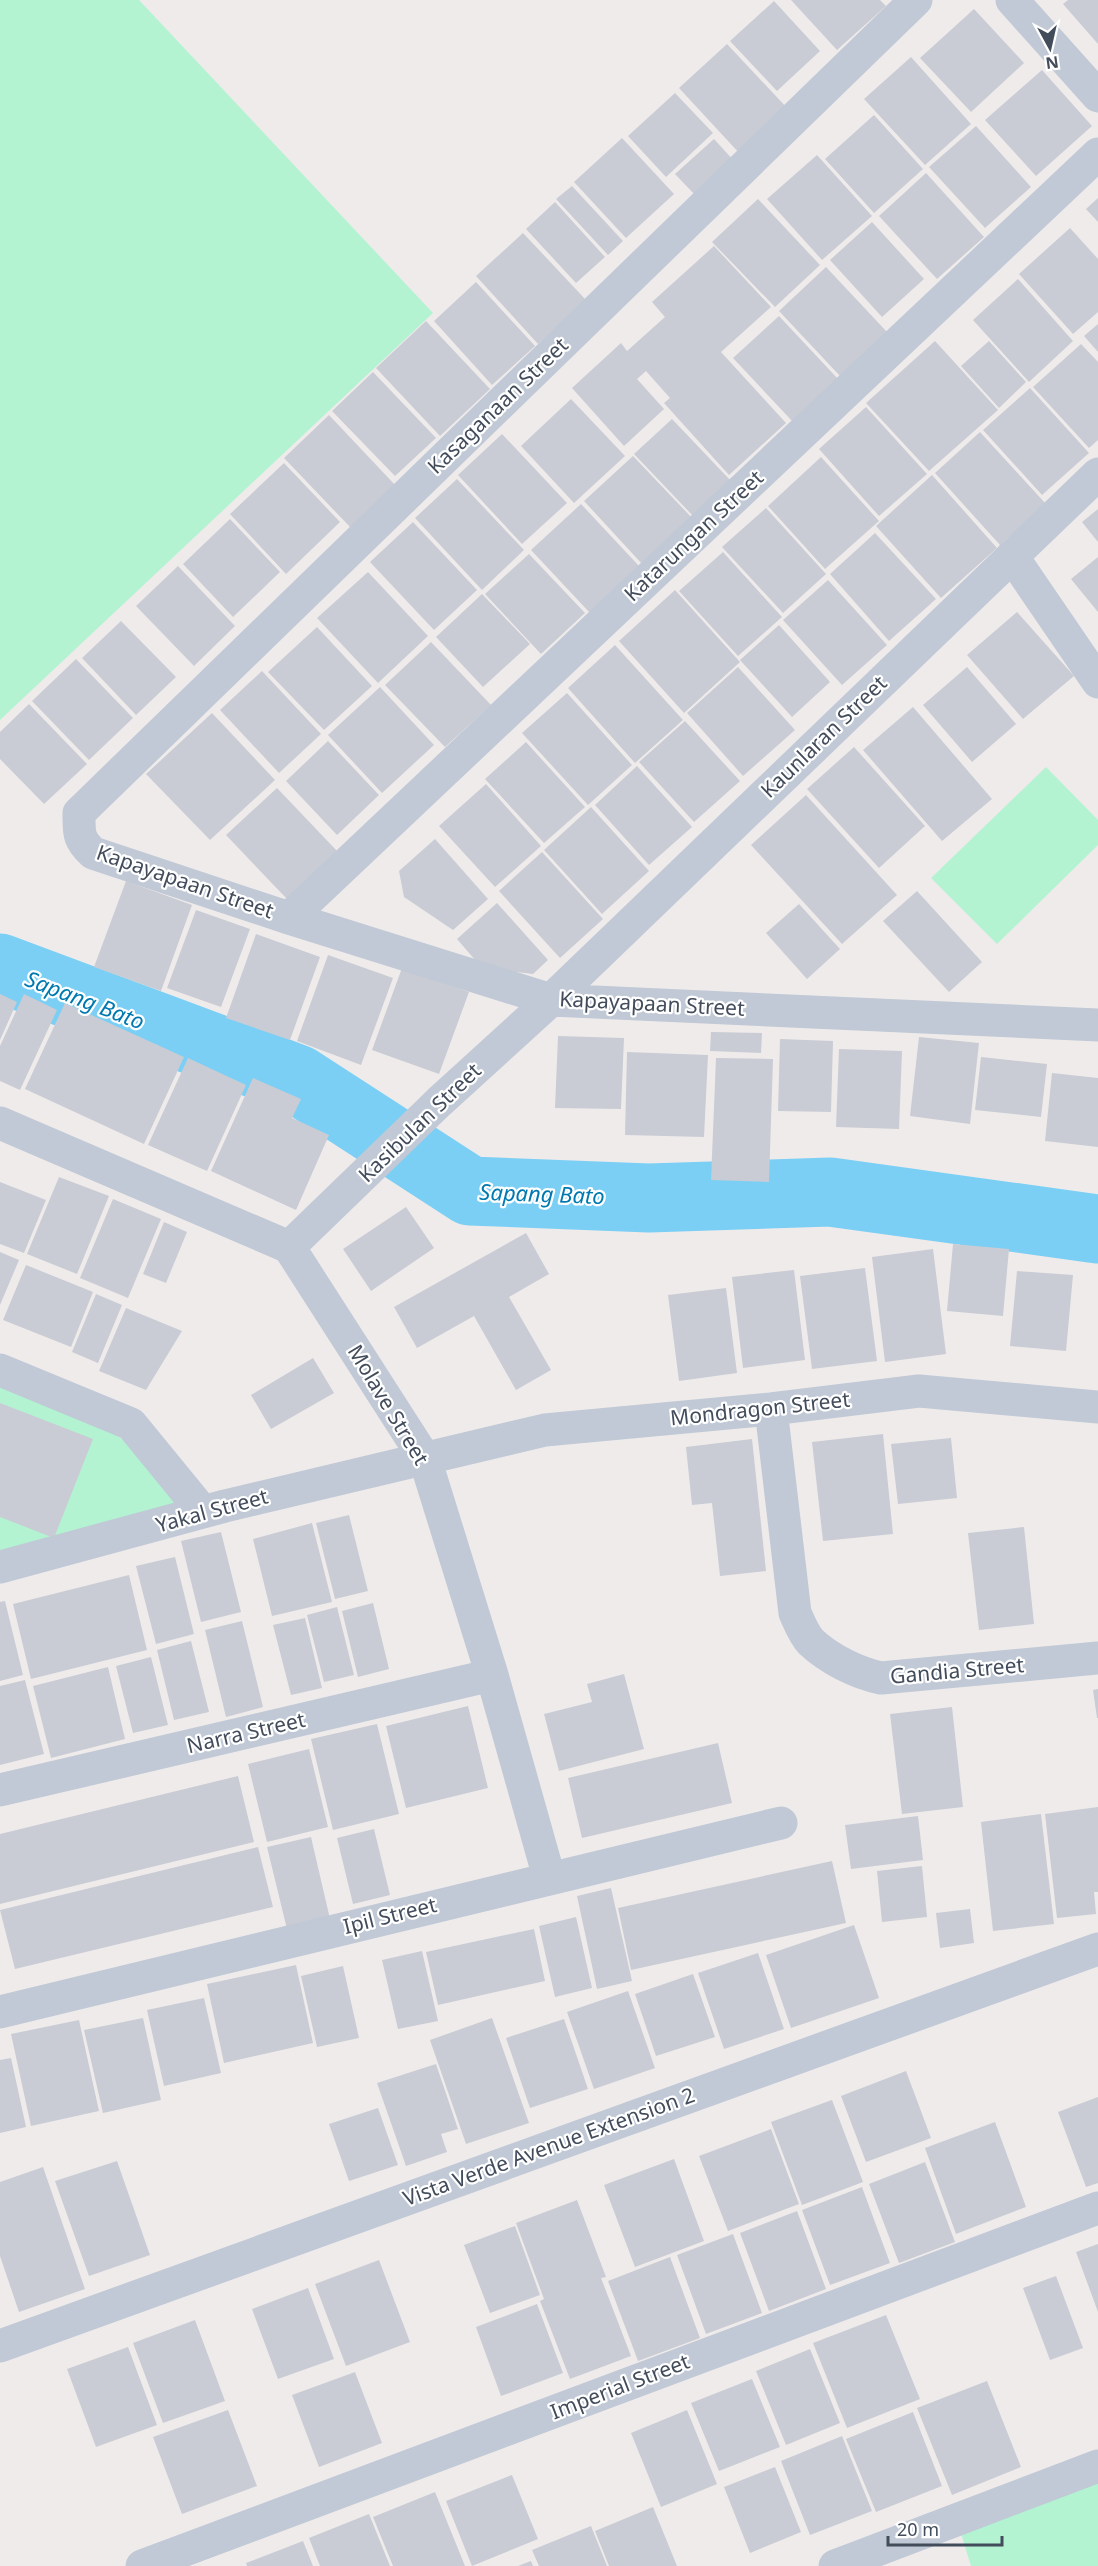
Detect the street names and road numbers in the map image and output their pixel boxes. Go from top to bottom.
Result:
street label: Kasaganaan Street [421,331,574,480]
street label: Katarungan Street [618,463,769,607]
street label: Kaunlaran Street [754,669,893,804]
street label: Kapayapaan Street [93,838,278,925]
street label: Kapayapaan Street [559,984,746,1022]
street label: Kasibulan Street [352,1056,487,1188]
street label: Molave Street [342,1339,436,1470]
street label: Mondragon Street [669,1385,851,1431]
street label: Yakal Street [153,1482,271,1538]
street label: Gandia Street [889,1650,1025,1690]
street label: Narra Street [184,1705,308,1759]
street label: Ipil Street [340,1890,440,1940]
street label: Vista Verde Avenue Extension 2 [399,2080,698,2212]
street label: Imperial Street [546,2347,694,2425]

